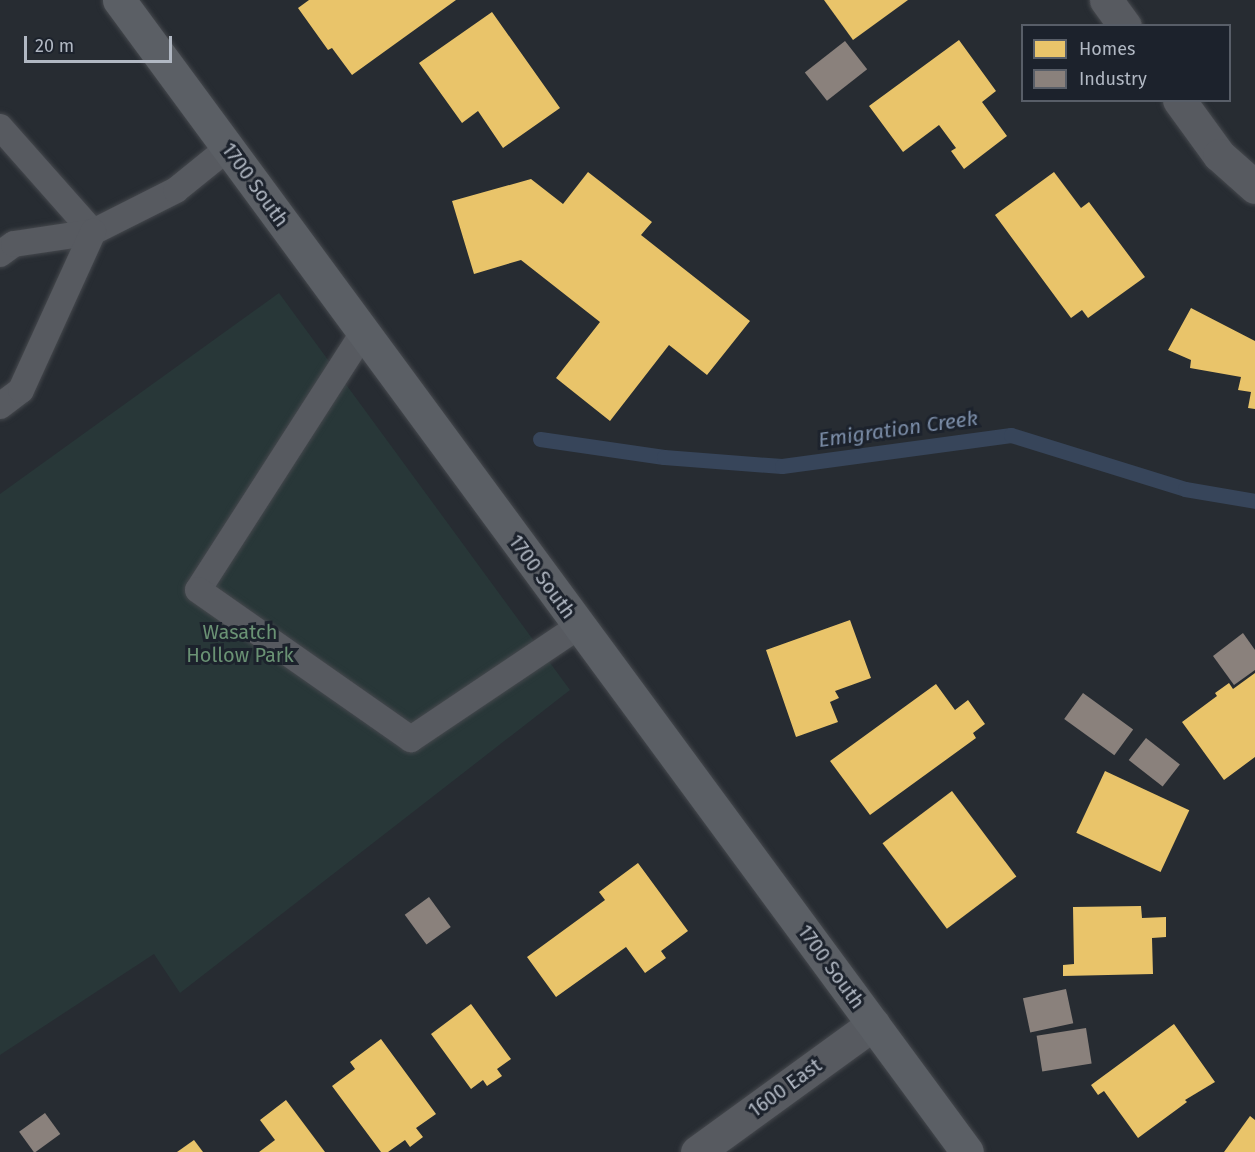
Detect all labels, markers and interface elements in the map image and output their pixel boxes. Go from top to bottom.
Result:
scale bar [27,24,176,62]
legend [1021,24,1231,102]
text: 20 m [35,35,74,57]
text: Homes [1079,38,1135,60]
text: Industry [1079,68,1147,90]
street label: 1700 South [216,138,294,232]
water label: Emigration Creek [817,405,979,453]
street label: 1700 South [503,530,581,624]
park label: Wasatch Hollow Park [186,620,294,667]
street label: 1700 South [792,920,870,1014]
street label: 1600 East [744,1053,826,1123]

